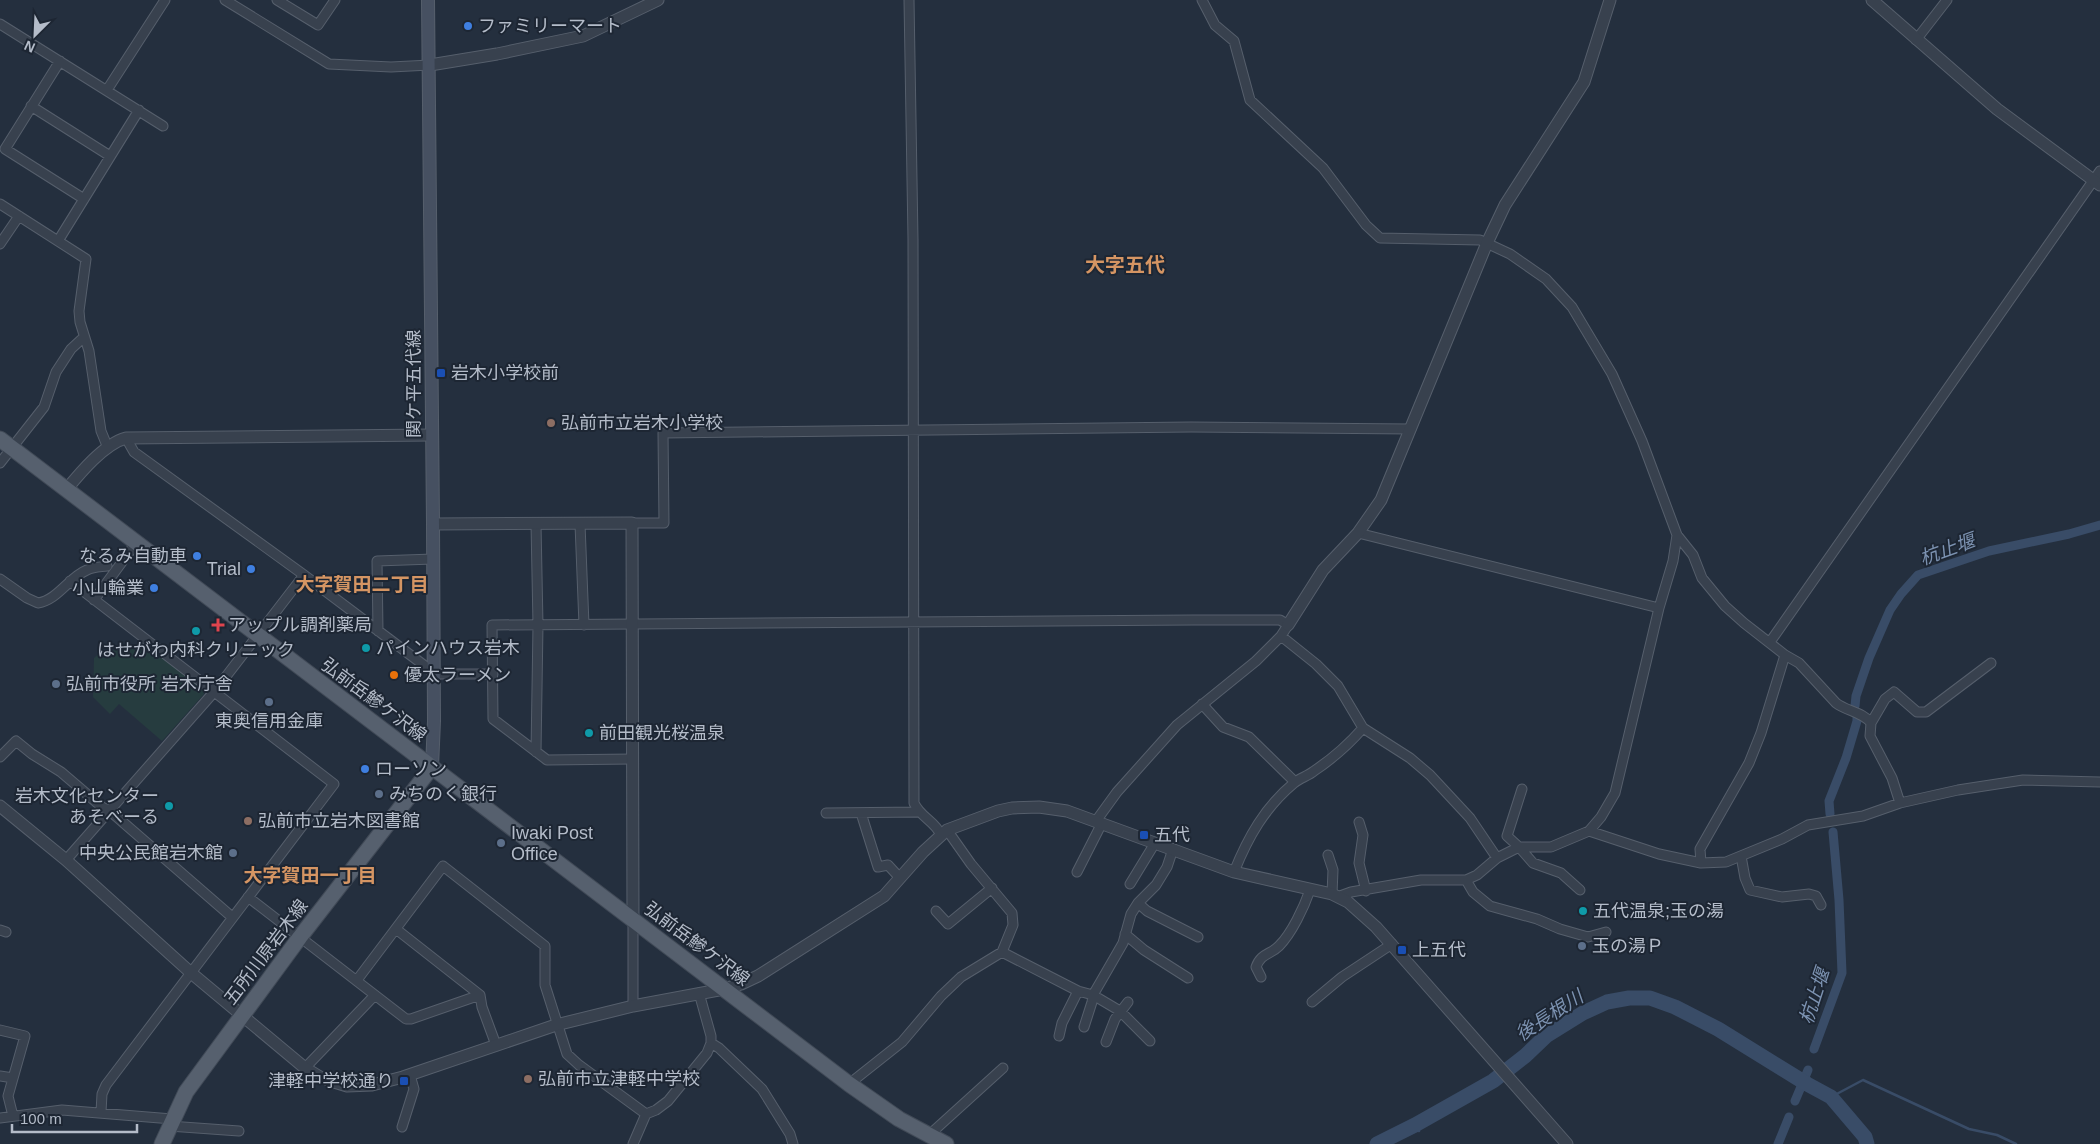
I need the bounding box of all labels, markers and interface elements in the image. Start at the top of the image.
north arrow [10,10,60,60]
place label: ファミリーマート [478,16,622,36]
marker: ファミリーマート [462,20,474,32]
text: N [22,38,38,56]
district label: 大字五代 [1085,254,1165,276]
street label: 関ケ平五代線 [404,330,424,438]
place label: 岩木小学校前 [451,363,559,383]
marker: 岩木小学校前 [435,367,447,379]
place label: 弘前市立岩木小学校 [561,413,723,433]
marker: 弘前市立岩木小学校 [545,417,557,429]
water label: 杭止堰 [1917,529,1980,569]
place label: なるみ自動車 [79,546,187,566]
marker: なるみ自動車 [191,550,203,562]
place label: Trial [207,559,241,579]
marker: Trial [245,563,257,575]
district label: 大字賀田二丁目 [295,574,429,595]
place label: 小山輪業 [72,578,144,598]
marker: 小山輪業 [148,582,160,594]
place label: アップル調剤薬局 [228,615,372,635]
marker: アップル調剤薬局 [212,619,224,631]
marker: はせがわ内科クリニック [190,625,202,637]
place label: パインハウス岩木 [376,638,520,658]
place label: はせがわ内科クリニック [97,640,295,660]
marker: パインハウス岩木 [360,642,372,654]
street label: 弘前岳鰺ケ沢線 [318,654,430,746]
place label: 優太ラーメン [404,665,511,685]
marker: 優太ラーメン [388,669,400,681]
place label: 弘前市役所 岩木庁舎 [66,674,233,694]
marker: 弘前市役所 岩木庁舎 [50,678,62,690]
marker: 東奥信用金庫 [263,696,275,708]
place label: 東奥信用金庫 [215,711,323,731]
place label: 前田観光桜温泉 [599,723,725,743]
marker: 前田観光桜温泉 [583,727,595,739]
place label: ローソン [375,759,447,779]
marker: ローソン [359,763,371,775]
place label: みちのく銀行 [389,784,497,804]
place label: 岩木文化センター あそべーる [15,786,159,827]
marker: みちのく銀行 [373,788,385,800]
marker: 岩木文化センター あそべーる [163,800,175,812]
place label: 弘前市立岩木図書館 [258,811,420,831]
marker: 弘前市立岩木図書館 [242,815,254,827]
place label: Iwaki Post Office [511,823,593,864]
place label: 五代 [1154,825,1190,845]
marker: 五代 [1138,829,1150,841]
marker: Iwaki Post Office [495,837,507,849]
place label: 中央公民館岩木館 [79,843,223,863]
marker: 中央公民館岩木館 [227,847,239,859]
district label: 大字賀田一丁目 [243,865,377,886]
street label: 五所川原岩木線 [220,896,312,1008]
street label: 弘前岳鰺ケ沢線 [641,898,753,990]
place label: 五代温泉;玉の湯 [1593,901,1724,921]
marker: 五代温泉;玉の湯 [1577,905,1589,917]
place label: 玉の湯Ｐ [1592,936,1664,956]
place label: 上五代 [1412,940,1466,960]
marker: 玉の湯Ｐ [1576,940,1588,952]
marker: 上五代 [1396,944,1408,956]
water label: 杭止堰 [1796,963,1834,1027]
water label: 後長根川 [1512,985,1589,1045]
place label: 弘前市立津軽中学校 [538,1069,700,1089]
place label: 津軽中学校通り [268,1071,394,1091]
marker: 弘前市立津軽中学校 [522,1073,534,1085]
marker: 津軽中学校通り [398,1075,410,1087]
scale bar [12,1102,138,1134]
text: 100 m [20,1110,62,1127]

